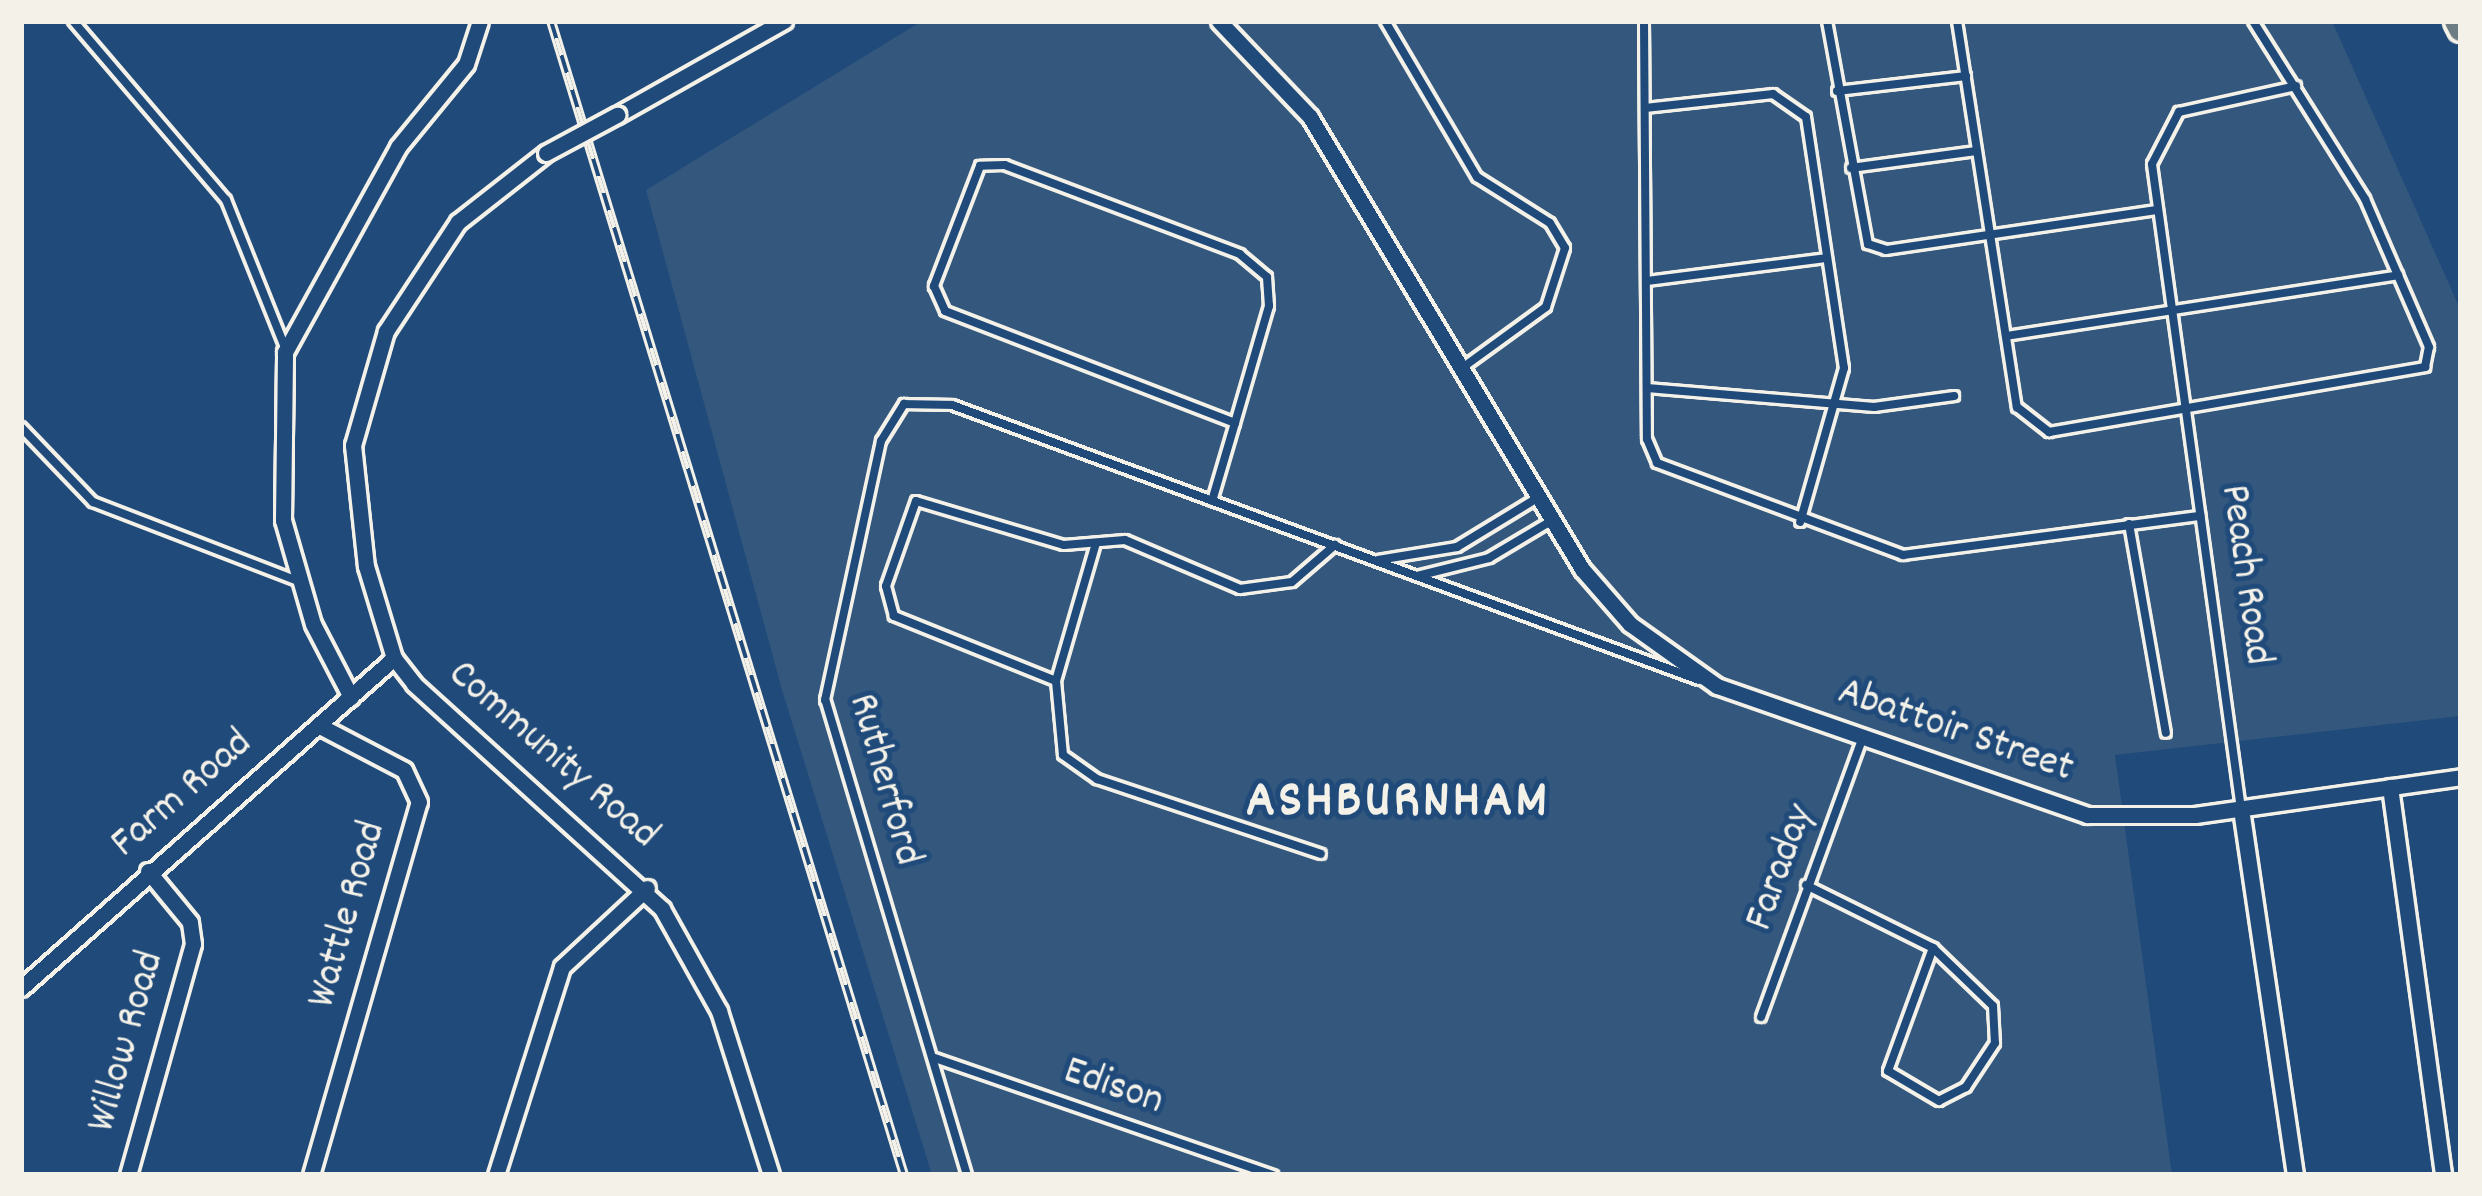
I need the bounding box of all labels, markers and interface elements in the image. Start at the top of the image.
street label: Peach Road [2206,482,2282,668]
street label: Community Road [436,651,668,861]
street label: Abattoir Street [1831,668,2079,796]
street label: Rutherford [835,688,931,872]
street label: Farm Road [102,720,264,870]
district label: ASHBURNHAM [1246,772,1550,836]
street label: Faraday [1736,798,1828,938]
street label: Wattle Road [298,816,400,1014]
street label: Willow Road [78,946,178,1138]
street label: Edison [1056,1048,1170,1128]

